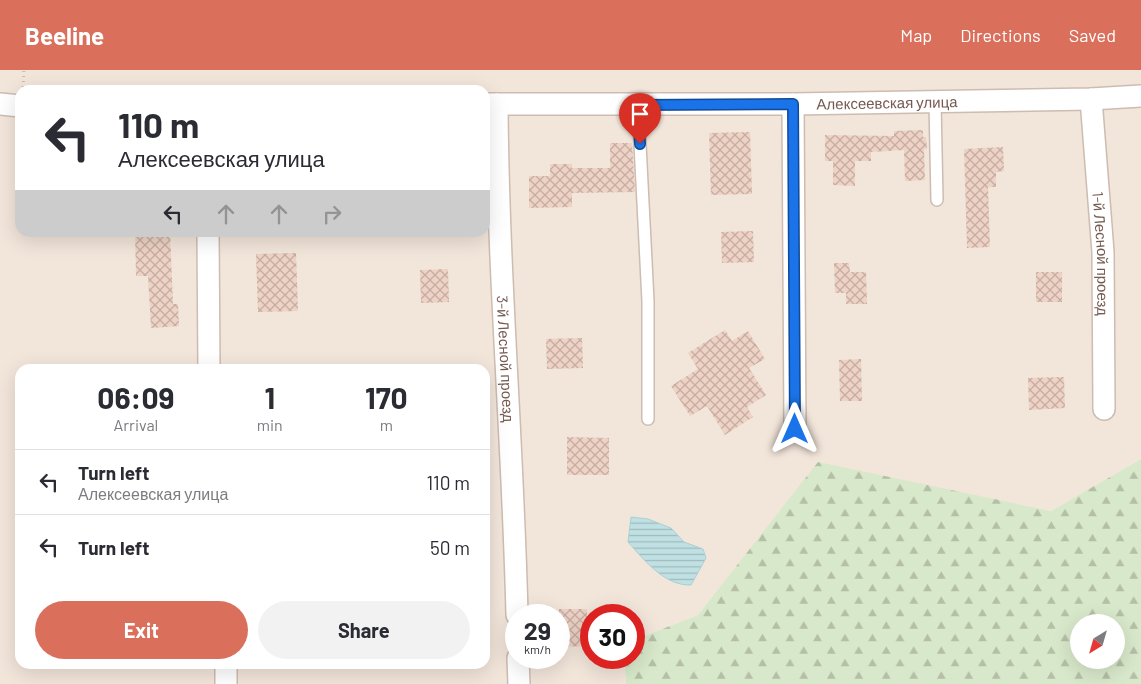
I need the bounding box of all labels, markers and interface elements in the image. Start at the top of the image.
text: Beeline [25,21,104,50]
text: Map [900,24,932,46]
text: Directions [960,24,1041,46]
text: Saved [1069,24,1116,46]
street label: Алексеевская улица [816,92,958,113]
pin [619,93,661,144]
icon: arrive [626,100,654,128]
text: 110 m [118,103,199,145]
icon: left [35,105,100,170]
text: Алексеевская улица [118,145,325,171]
street label: 1-й Лесной проезд [1089,191,1112,316]
icon: left [159,200,187,228]
icon: ahead [212,200,240,228]
icon: ahead [265,200,293,228]
icon: right [318,200,346,228]
street label: 3-й Лесной проезд [494,295,518,423]
text: 06:09 [97,379,174,415]
text: 1 [264,379,275,415]
text: 170 [365,379,408,415]
position arrow [768,402,820,454]
text: Arrival [114,415,158,434]
text: min [257,415,283,434]
text: m [380,415,393,434]
text: Turn left [78,461,149,484]
icon: left [35,468,63,496]
text: 110 m [426,471,470,494]
text: Алексеевская улица [78,484,228,503]
icon: left [35,533,63,561]
text: Turn left [78,536,149,559]
text: 50 m [430,536,470,559]
button: Exit [35,601,248,659]
button: Share [258,601,470,659]
speed limit sign: 30 [580,604,645,669]
north arrow [1070,614,1125,669]
map controls [1070,614,1125,669]
text: 29 [524,615,551,645]
text: km/h [524,642,551,656]

